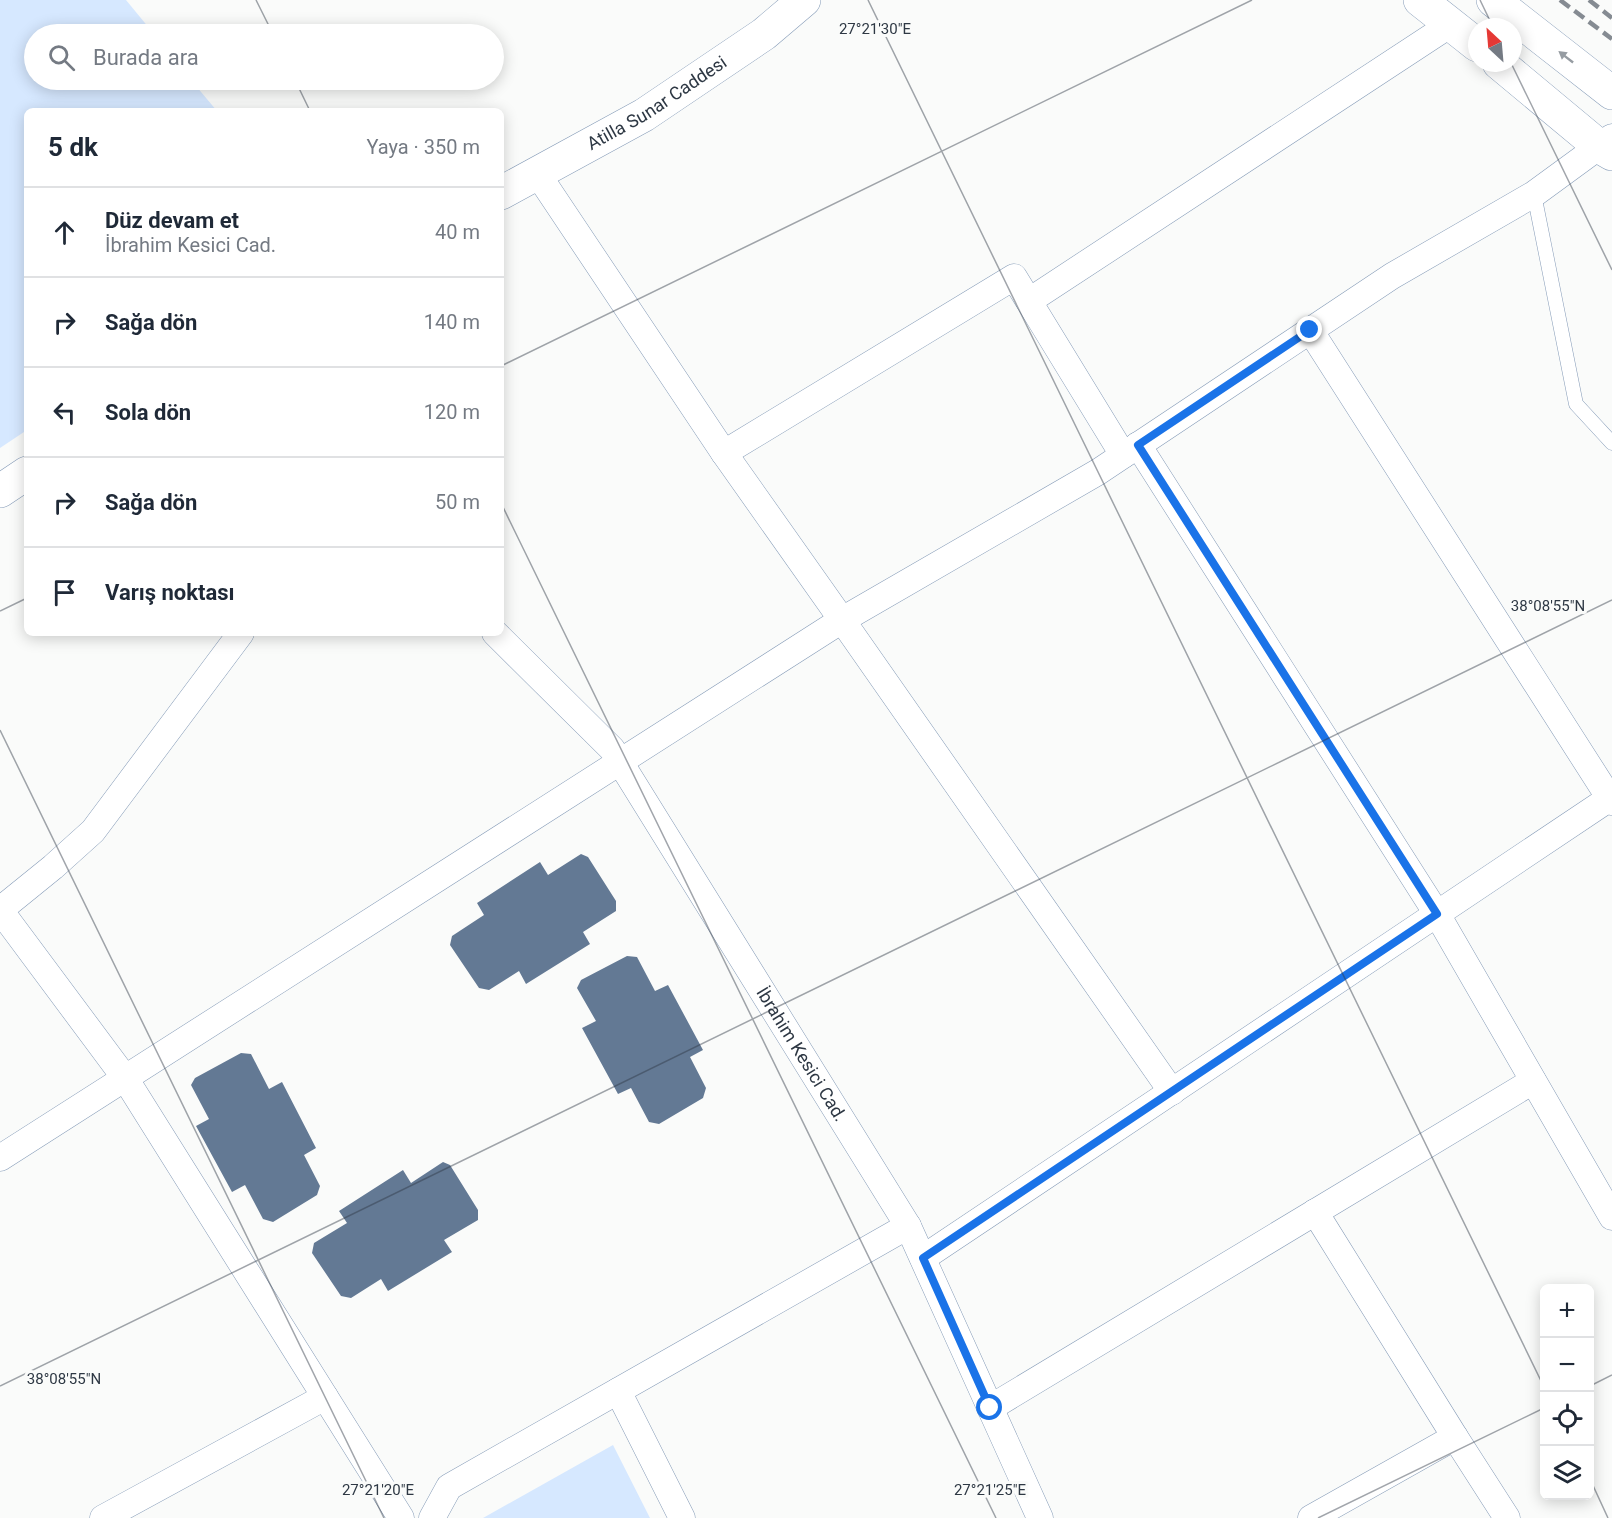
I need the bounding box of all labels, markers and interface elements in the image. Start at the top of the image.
north arrow [1468,18,1522,72]
text: 27°21'30"E [839,20,912,38]
search box [24,24,504,90]
icon: search [45,41,78,74]
text: Burada ara [93,45,199,70]
one-way arrow [1558,50,1574,63]
street label: Atilla Sunar Caddesi [583,51,730,154]
text: 5 dk [48,132,98,162]
text: Yaya · 350 m [366,135,480,159]
text: Düz devam et [105,208,239,233]
icon: ahead [48,216,81,249]
text: 40 m [435,220,480,244]
text: İbrahim Kesici Cad. [105,233,276,257]
icon: right [48,306,81,339]
text: Sağa dön [105,310,197,335]
text: 140 m [424,310,480,334]
route end [1296,316,1322,342]
icon: left [48,396,81,429]
text: Sola dön [105,400,191,425]
text: 120 m [424,400,480,424]
icon: right [48,486,81,519]
text: Sağa dön [105,490,197,515]
text: 50 m [435,490,480,514]
icon: arrive [48,576,81,609]
text: Varış noktası [105,580,235,605]
text: 38°08'55"N [1511,597,1585,615]
street label: İbrahim Kesici Cad. [752,983,851,1125]
map controls [1540,1284,1594,1500]
button: + [1540,1284,1594,1338]
button: − [1540,1338,1594,1392]
text: 38°08'55"N [27,1370,101,1388]
button: locate [1540,1392,1594,1446]
route start [976,1394,1002,1420]
button: layers [1540,1446,1594,1500]
text: 27°21'20"E [342,1481,415,1499]
text: 27°21'25"E [954,1481,1027,1499]

